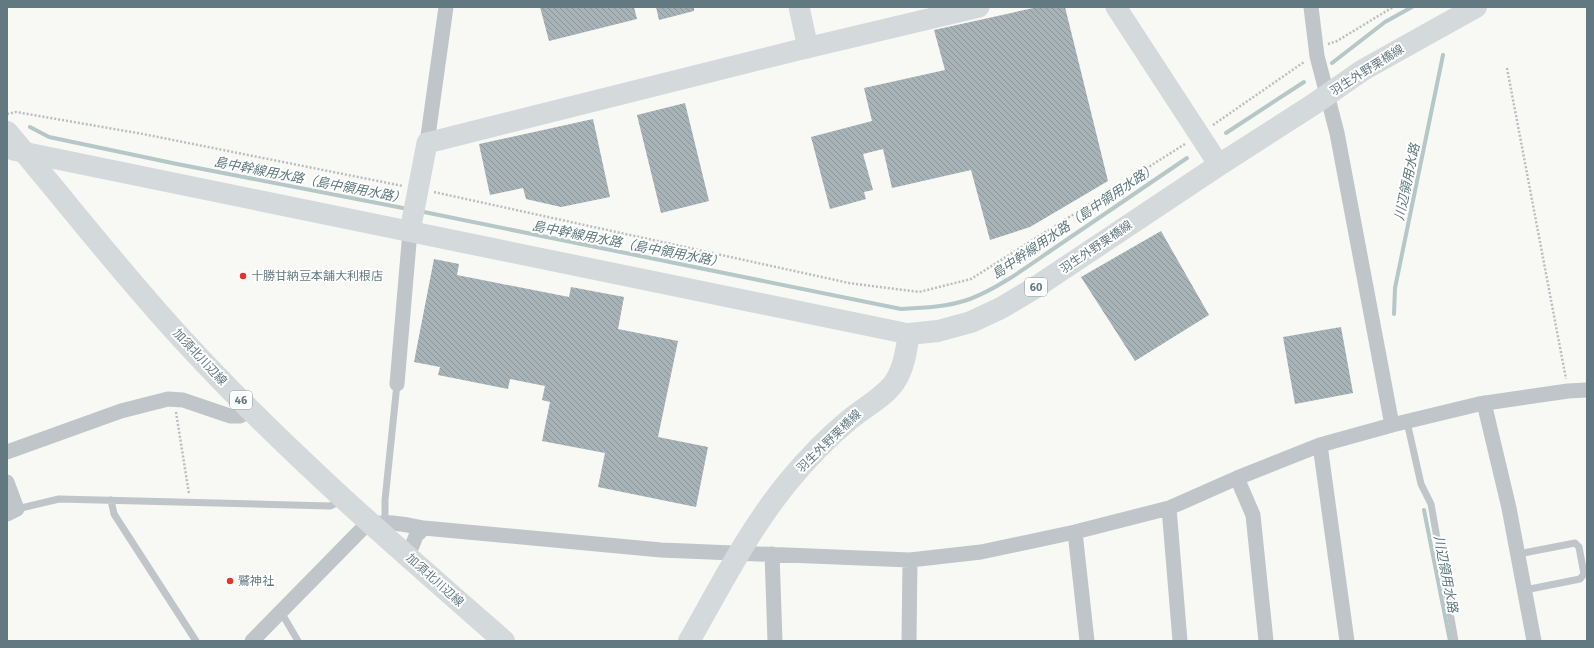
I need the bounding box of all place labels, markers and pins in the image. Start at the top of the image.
place label: 十勝甘納豆本舗大利根店 [251,269,383,283]
marker: 十勝甘納豆本舗大利根店 [238,271,248,281]
place label: 鷲神社 [238,574,274,588]
marker: 鷲神社 [225,576,235,586]

